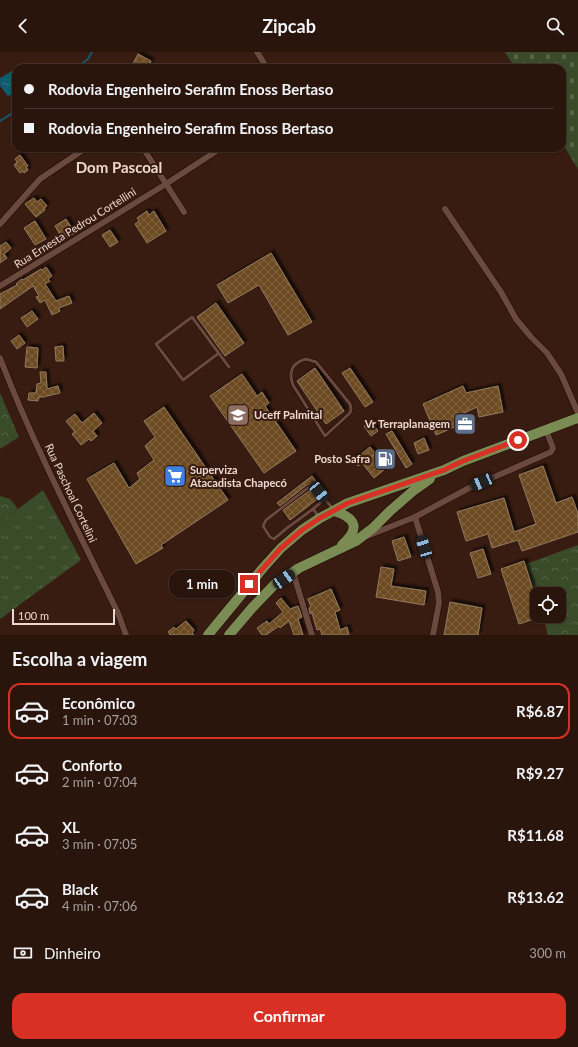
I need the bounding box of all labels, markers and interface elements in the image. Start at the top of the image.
icon: back [12,15,34,37]
text: Zipcab [262,15,316,37]
icon: search [544,15,566,37]
text: Rodovia Engenheiro Serafim Enoss Bertaso [48,80,333,98]
text: Rodovia Engenheiro Serafim Enoss Bertaso [48,119,333,137]
district label: Dom Pascoal [76,158,162,176]
street label: Rua Ernesta Pedrou Cortellini [11,184,138,271]
school or university icon: Uceff Palmital [225,402,251,428]
place label: Uceff Palmital [254,408,323,421]
office icon: Vr Terraplanagem [452,411,478,437]
place label: Vr Terraplanagem [364,417,450,430]
route start [509,431,527,449]
street label: Rua Paschoal Cortelini [43,441,100,545]
fuel station icon: Posto Safra [372,446,398,472]
place label: Posto Safra [314,452,370,465]
supermarket icon: Superviza Atacadista Chapecó [162,463,188,489]
place label: Superviza Atacadista Chapecó [189,463,287,489]
car [469,472,495,492]
car [307,479,331,505]
car [415,534,433,560]
car [271,567,297,591]
callout: 1 min [169,570,235,598]
route end [240,575,258,593]
text: 1 min [186,576,218,592]
map controls [530,587,566,623]
button: locate [530,587,566,623]
scale bar [12,607,115,626]
text: 100 m [18,609,49,622]
text: Escolha a viagem [12,648,147,670]
icon: car [14,693,50,729]
text: Econômico [62,694,135,712]
text: R$6.87 [516,702,564,720]
text: 1 min · 07:03 [62,712,137,728]
icon: car [14,755,50,791]
text: Conforto [62,756,122,774]
text: R$9.27 [516,764,564,782]
text: 2 min · 07:04 [62,774,137,790]
icon: car [14,817,50,853]
text: XL [62,818,80,836]
text: R$11.68 [507,826,564,844]
text: 3 min · 07:05 [62,836,137,852]
icon: car [14,879,50,915]
text: Black [62,880,98,898]
text: R$13.62 [507,888,564,906]
text: 4 min · 07:06 [62,898,137,914]
icon: cash [12,942,34,964]
text: Dinheiro [44,944,101,962]
text: 300 m [529,945,566,961]
button: Confirmar [12,993,566,1039]

